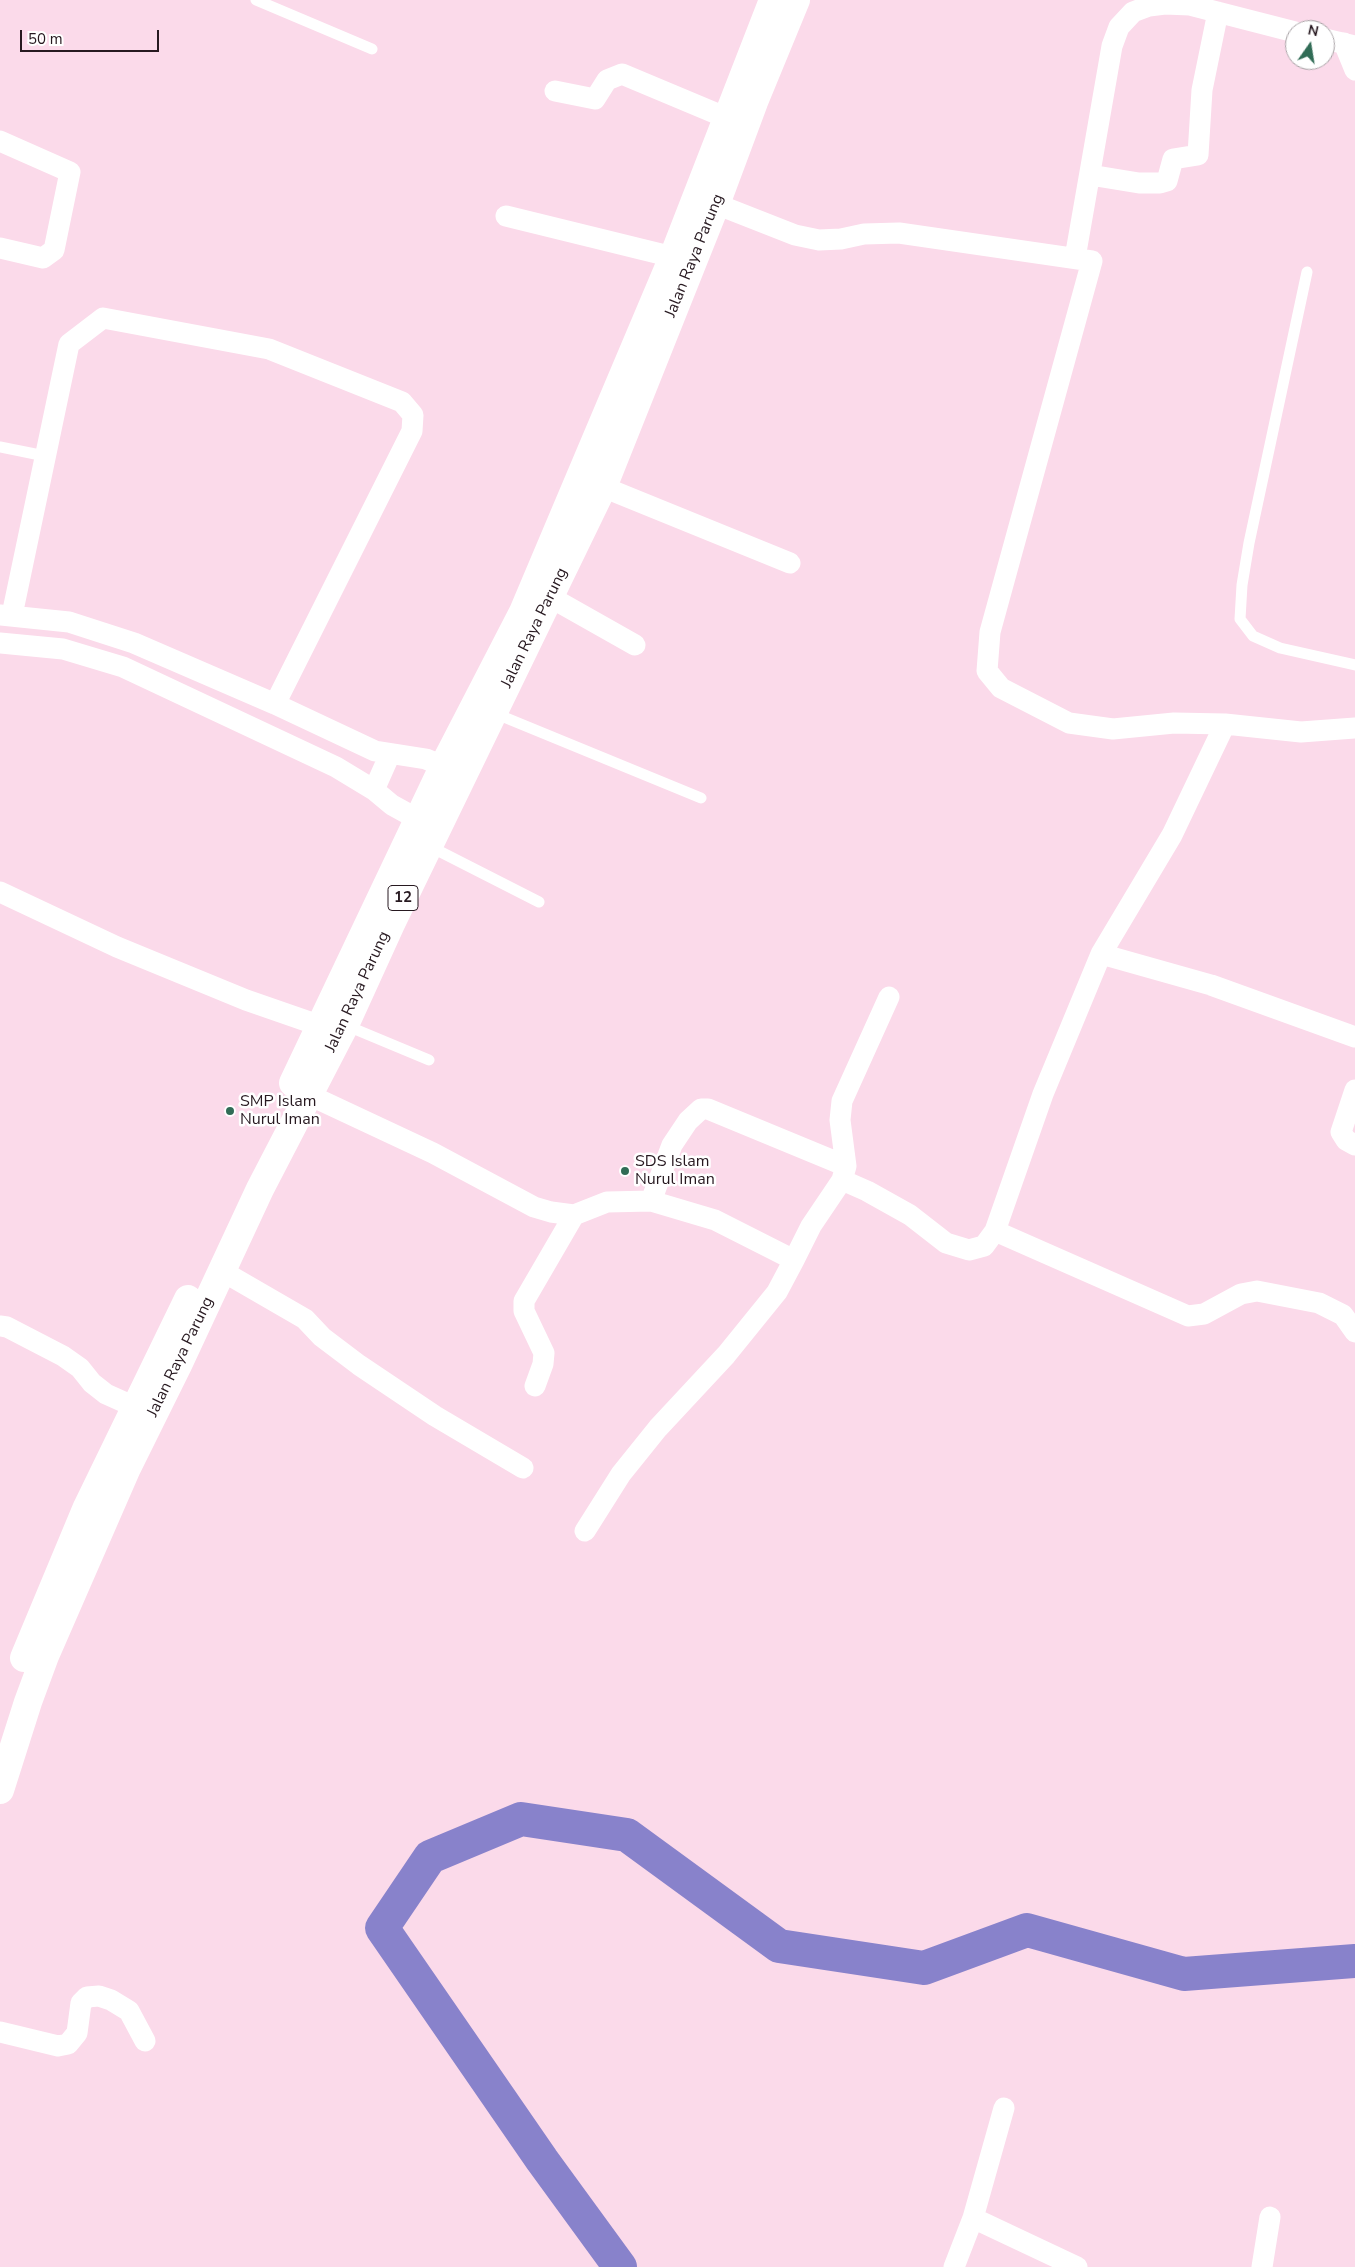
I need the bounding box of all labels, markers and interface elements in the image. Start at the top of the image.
scale bar [22,20,161,52]
north arrow [1285,20,1335,70]
text: N [1306,20,1320,41]
text: 50 m [28,29,63,49]
street label: Jalan Raya Parung [662,192,728,320]
street label: Jalan Raya Parung [498,565,572,691]
road number: 12 [388,886,418,910]
street label: Jalan Raya Parung [322,928,394,1056]
place label: SMP Islam Nurul Iman [240,1092,320,1130]
marker: SMP Islam Nurul Iman [224,1105,236,1117]
place label: SDS Islam Nurul Iman [635,1152,715,1190]
marker: SDS Islam Nurul Iman [619,1165,631,1177]
street label: Jalan Raya Parung [144,1294,218,1420]

